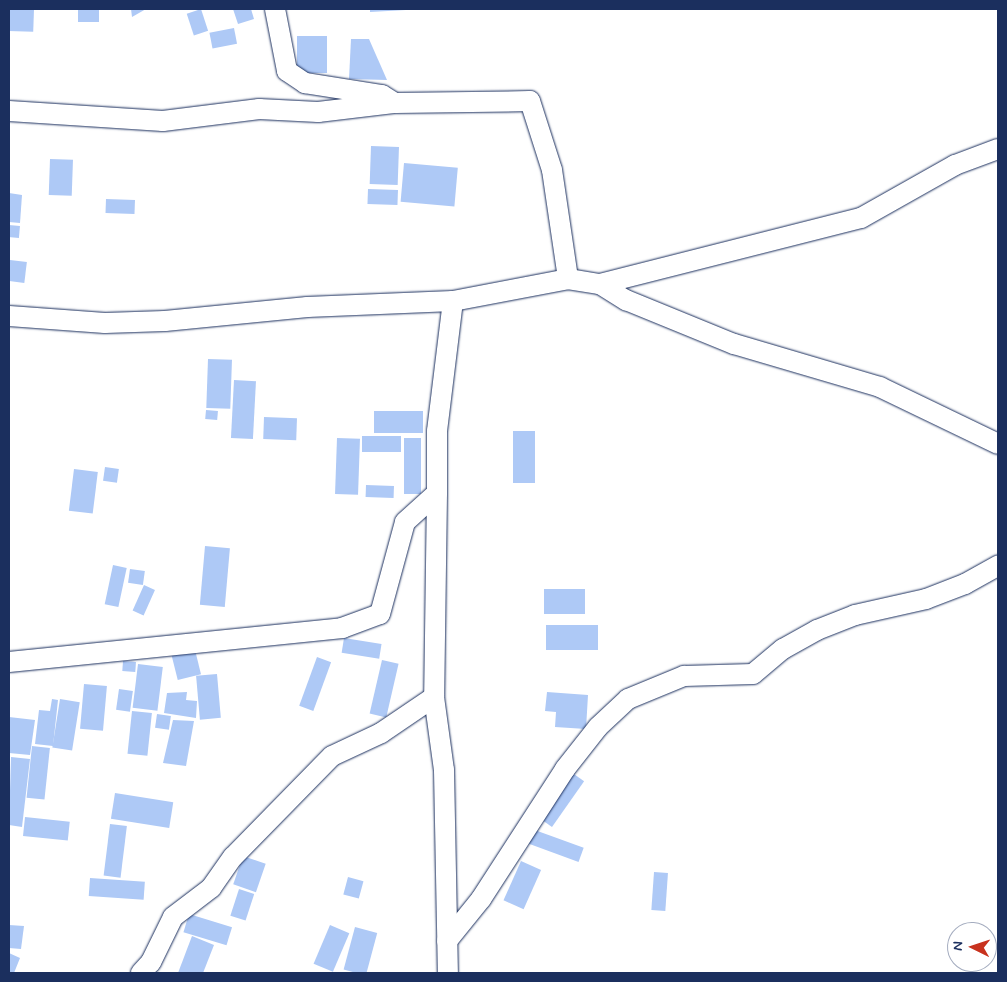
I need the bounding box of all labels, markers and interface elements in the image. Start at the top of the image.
north arrow [947,922,997,972]
text: N [949,941,967,951]

